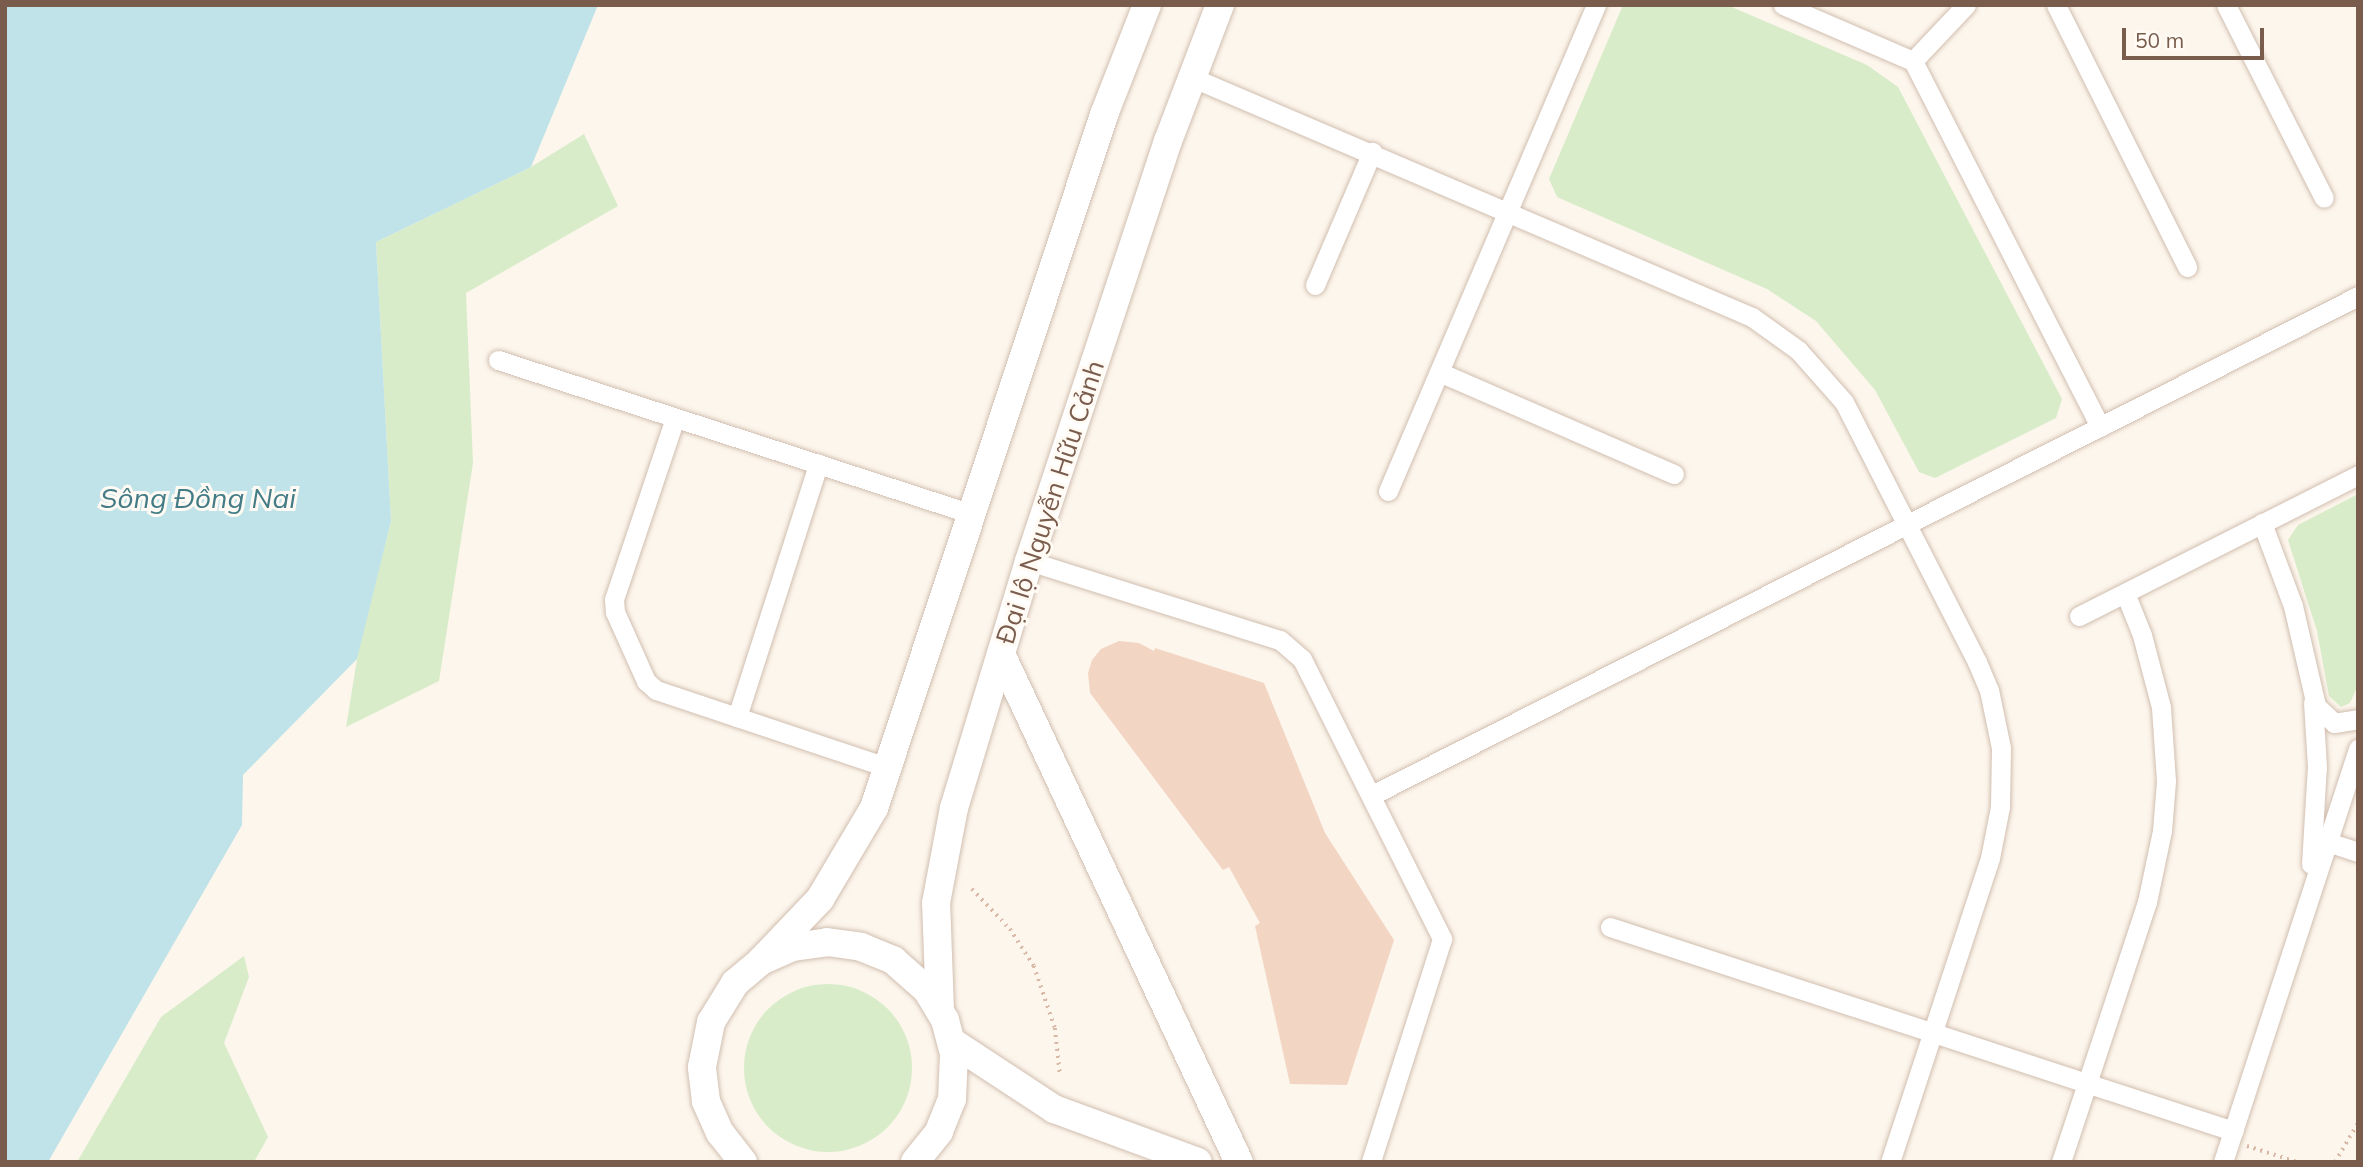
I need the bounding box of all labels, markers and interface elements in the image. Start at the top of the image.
scale bar [2125,14,2267,58]
text: 50 m [2135,27,2184,53]
street label: Đại lộ Nguyễn Hữu Cảnh [989,356,1111,648]
water label: Sông Đồng Nai [100,481,296,515]

